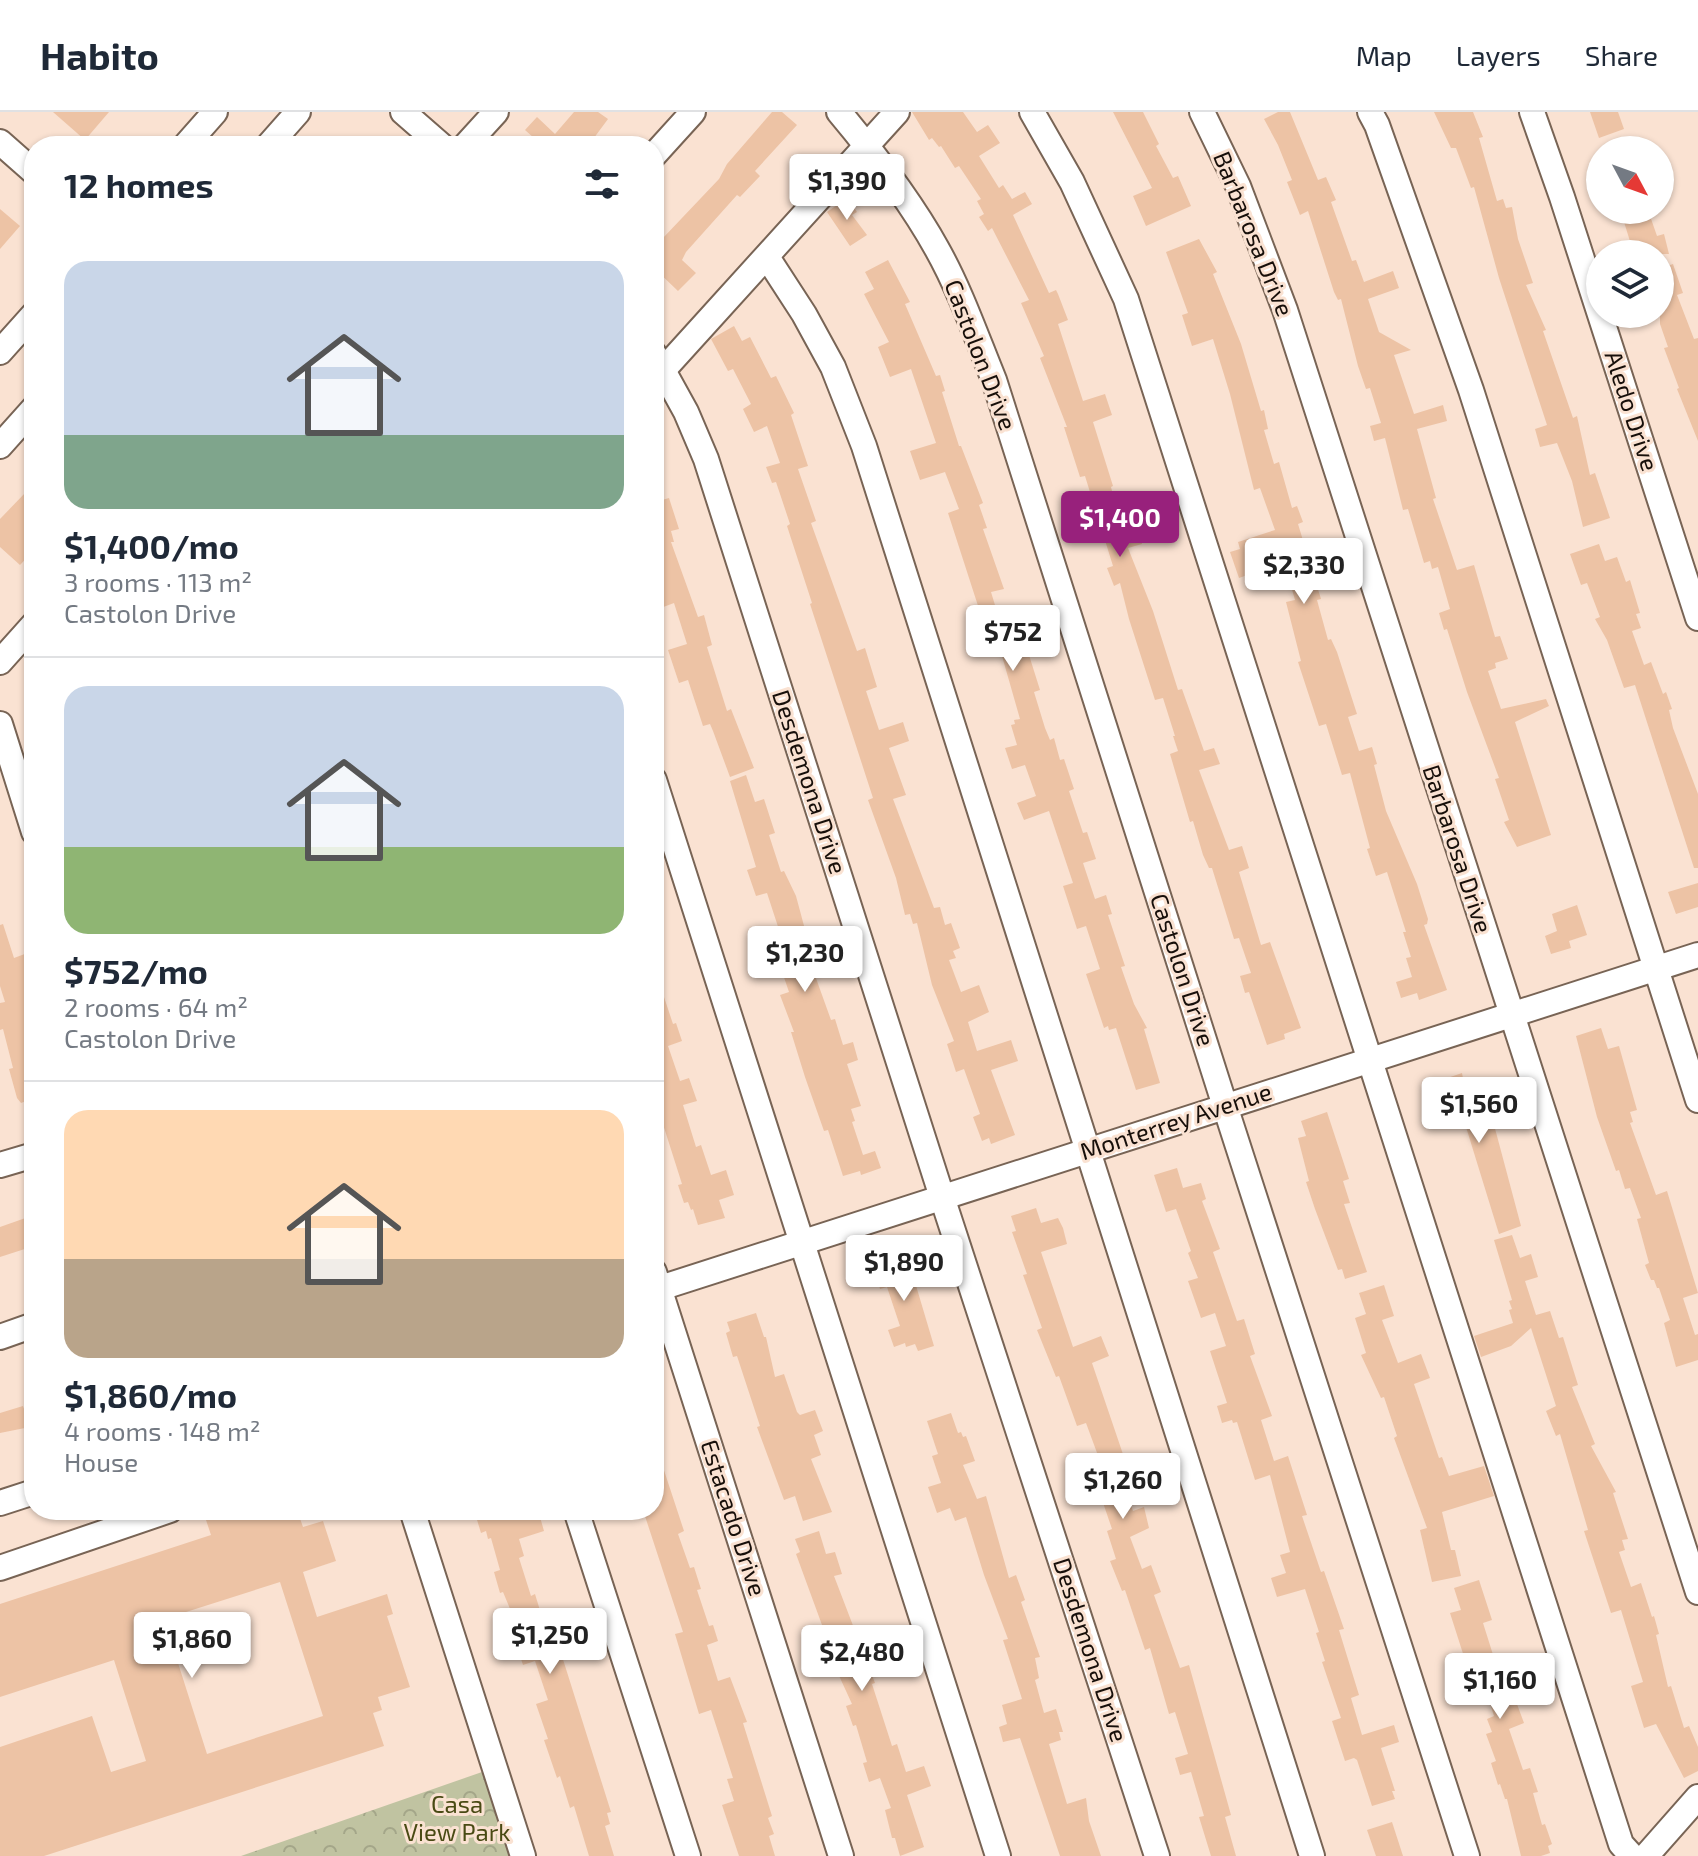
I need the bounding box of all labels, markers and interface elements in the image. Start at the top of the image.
text: Habito [40,32,159,78]
text: Map [1356,38,1412,72]
text: Layers [1456,38,1541,72]
text: Share [1585,38,1658,72]
north arrow [1586,136,1674,224]
map controls [1586,136,1674,328]
street label: Barbarosa Drive [1208,147,1301,320]
pin: $1,390 [782,154,912,222]
icon: filters [580,162,624,206]
text: 12 homes [64,164,213,205]
text: $1,390 [807,164,887,195]
button: layers [1586,240,1674,328]
street label: Castolon Drive [939,275,1023,434]
icon: home [272,313,416,457]
street label: Aledo Drive [1599,347,1665,474]
pin: $1,400 [1055,491,1185,559]
text: $1,400 [1079,501,1161,532]
text: $1,400/mo [64,525,239,566]
pin: $2,330 [1239,538,1369,606]
text: $2,330 [1263,548,1345,579]
text: 3 rooms · 113 m² [64,566,252,597]
text: Castolon Drive [64,597,236,628]
pin: $752 [966,605,1060,673]
text: $752 [984,615,1042,646]
street label: Desdemona Drive [767,686,854,877]
icon: home [272,738,416,882]
street label: Barbarosa Drive [1418,761,1499,936]
street label: Castolon Drive [1145,890,1222,1050]
pin: $1,230 [740,926,870,994]
text: $1,230 [766,936,844,967]
text: $752/mo [64,950,208,991]
text: 2 rooms · 64 m² [64,991,248,1022]
text: Castolon Drive [64,1022,236,1053]
street label: Monterrey Avenue [1076,1076,1275,1165]
pin: $1,560 [1414,1077,1544,1145]
text: $1,560 [1440,1087,1518,1118]
icon: home [272,1162,416,1306]
pin: $1,890 [839,1235,969,1303]
text: $1,890 [864,1245,944,1276]
text: $1,860/mo [64,1374,237,1415]
text: 4 rooms · 148 m² [64,1415,261,1446]
street label: Estacado Drive [696,1436,773,1599]
text: House [64,1446,138,1477]
pin: $1,260 [1058,1453,1188,1521]
text: $1,260 [1083,1463,1163,1494]
street label: Desdemona Drive [1048,1554,1135,1745]
pin: $1,250 [485,1608,615,1676]
pin: $1,860 [127,1612,257,1680]
text: $1,250 [511,1618,589,1649]
text: $1,860 [152,1622,232,1653]
pin: $2,480 [797,1625,927,1693]
text: $2,480 [819,1635,905,1666]
pin: $1,160 [1435,1653,1565,1721]
text: $1,160 [1463,1663,1537,1694]
park label: Casa View Park [403,1789,511,1846]

